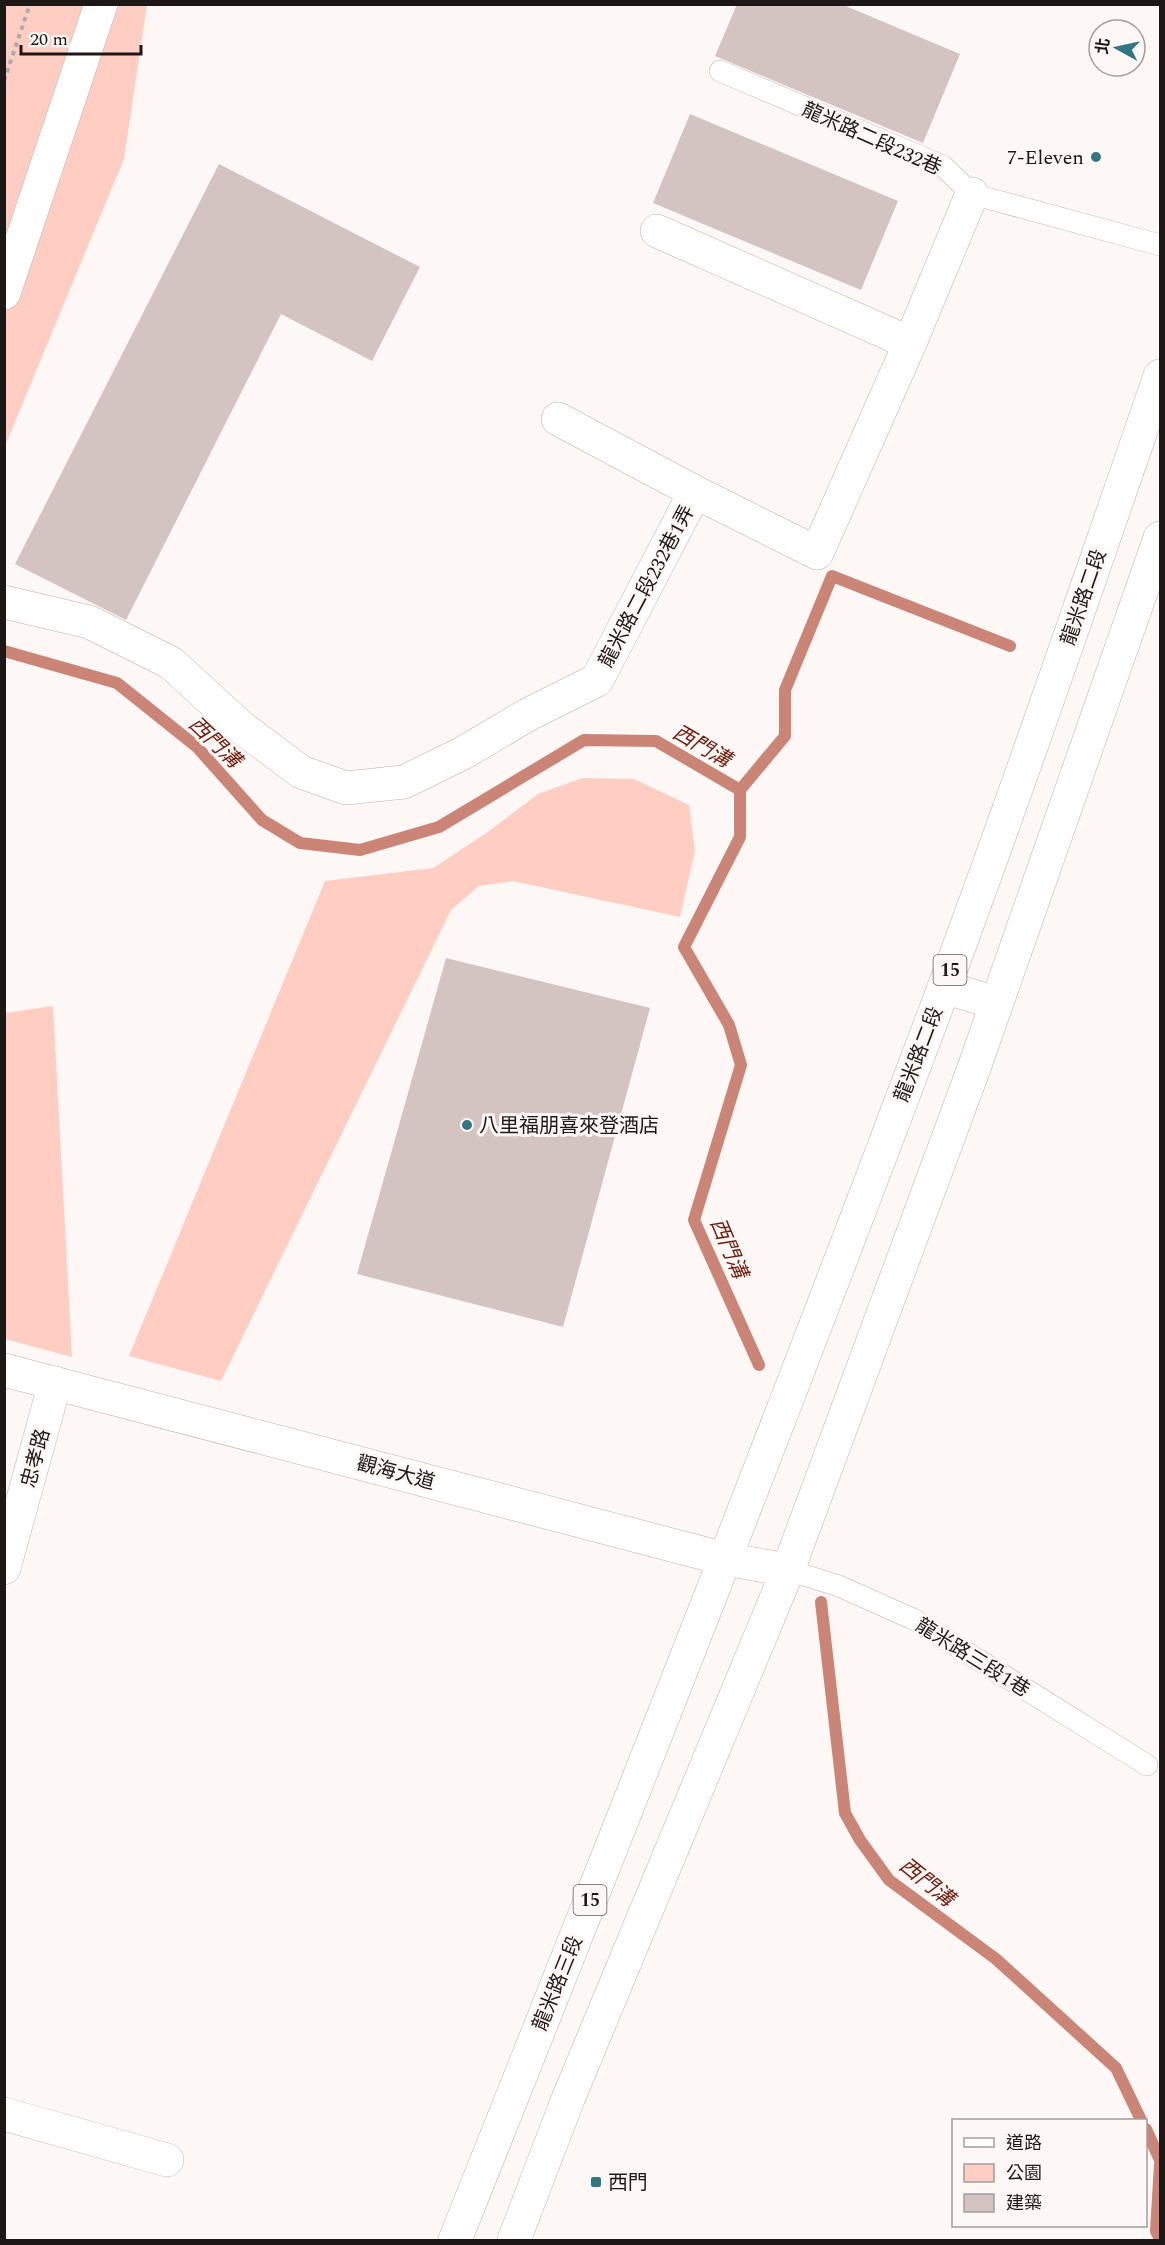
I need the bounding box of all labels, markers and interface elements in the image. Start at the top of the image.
scale bar [21,18,141,56]
north arrow [1087,18,1147,78]
text: 20 m [30,26,68,53]
text: 北 [1090,36,1116,56]
street label: 龍米路二段232巷 [797,95,946,183]
place label: 7-Eleven [1007,143,1084,173]
marker: 7-Eleven [1089,150,1103,164]
street label: 龍米路二段232巷1弄 [591,500,702,673]
street label: 龍米路二段 [1053,545,1114,649]
water label: 西門溝 [181,709,250,778]
water label: 西門溝 [666,717,739,778]
road number: 15 [934,955,966,985]
street label: 龍米路二段 [887,1002,951,1106]
place label: 八里福朋喜來登酒店 [479,1111,659,1141]
marker: 八里福朋喜來登酒店 [460,1118,474,1132]
water label: 西門溝 [701,1213,756,1286]
street label: 忠孝路 [14,1425,58,1491]
street label: 觀海大道 [353,1448,438,1498]
street label: 龍米路三段1巷 [909,1611,1036,1705]
water label: 西門溝 [892,1851,963,1917]
road number: 15 [574,1885,606,1915]
street label: 龍米路三段 [525,1931,591,2035]
legend [952,2119,1147,2227]
text: 道路 [1006,2130,1042,2157]
text: 公園 [1006,2160,1042,2187]
place label: 西門 [608,2168,648,2198]
marker: 西門 [589,2175,603,2189]
text: 建築 [1006,2190,1042,2217]

